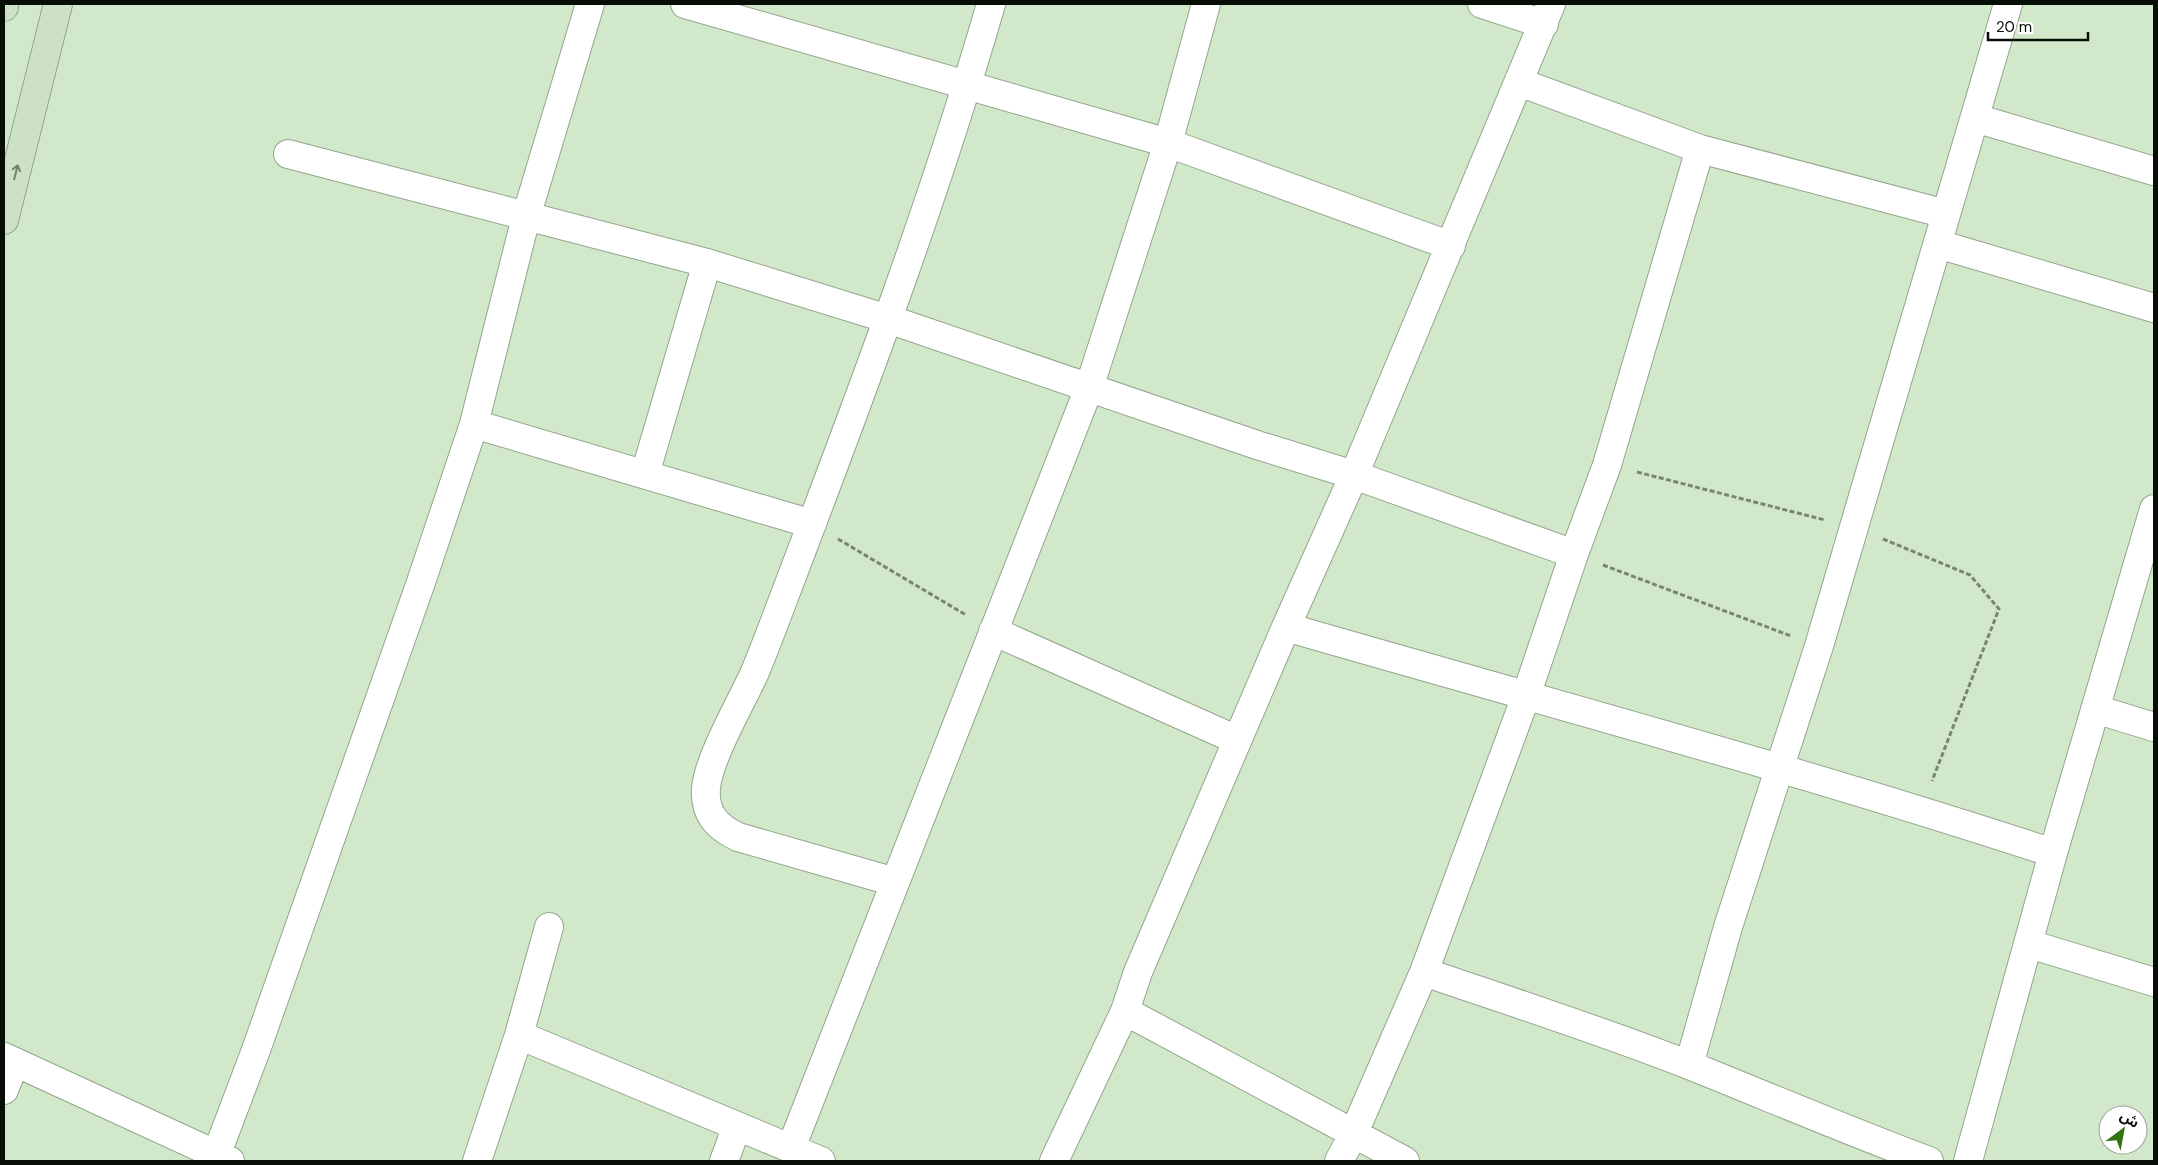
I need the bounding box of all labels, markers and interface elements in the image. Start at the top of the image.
scale bar [1988,10,2088,42]
text: 20 m [1996,17,2032,37]
one-way arrow [12,165,21,181]
north arrow [2098,1105,2148,1155]
text: ش [2117,1106,2143,1132]

